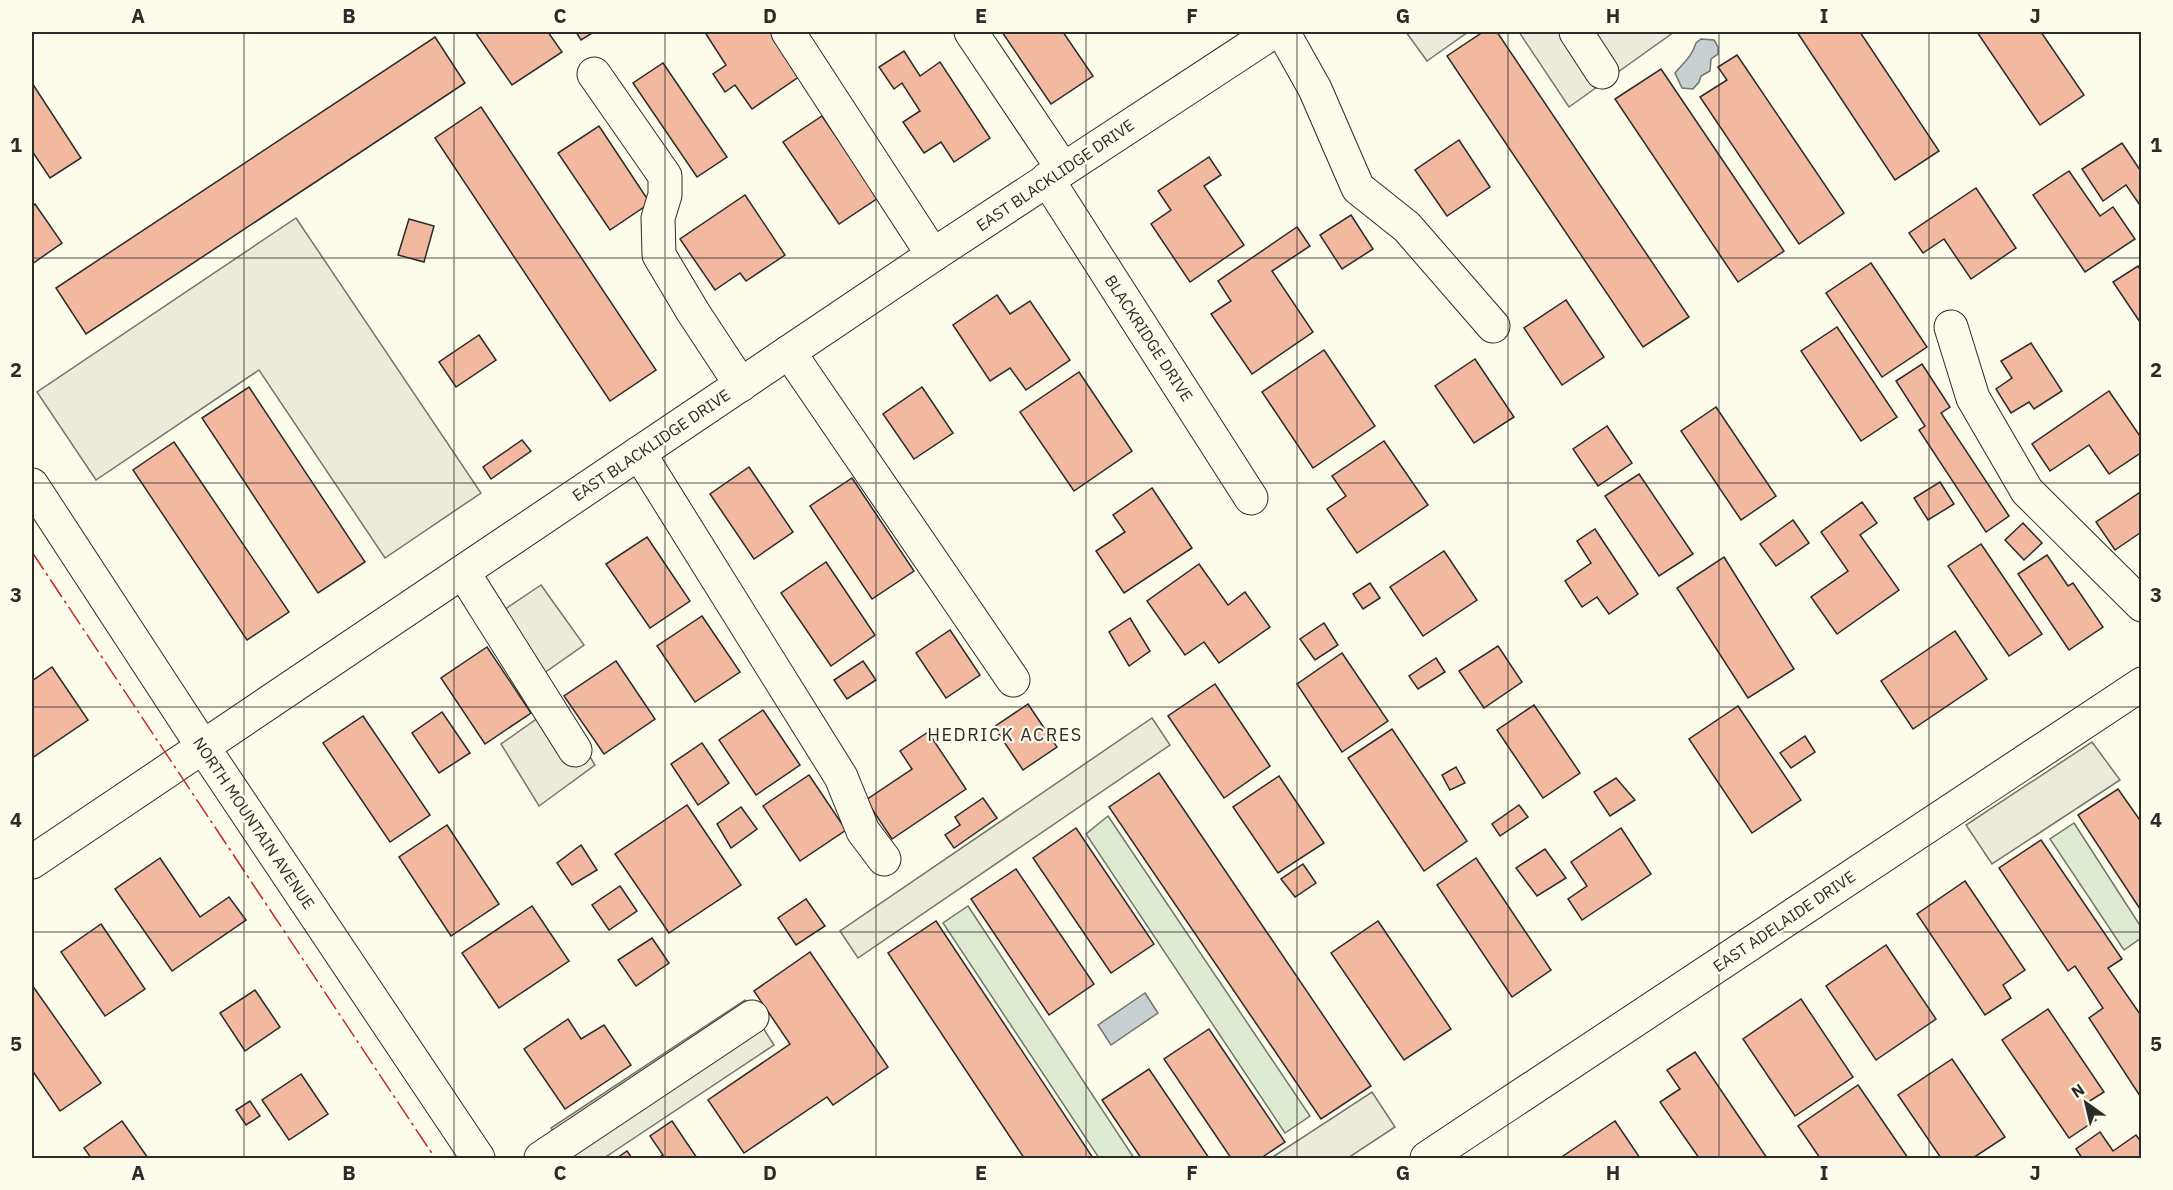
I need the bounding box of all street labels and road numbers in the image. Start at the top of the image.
street label: EAST BLACKLIDGE DRIVE [972,115,1138,235]
street label: BLACKRIDGE DRIVE [1101,271,1197,405]
street label: EAST BLACKLIDGE DRIVE [568,385,734,505]
street label: NORTH MOUNTAIN AVENUE [189,733,319,913]
street label: EAST ADELAIDE DRIVE [1709,866,1859,976]

